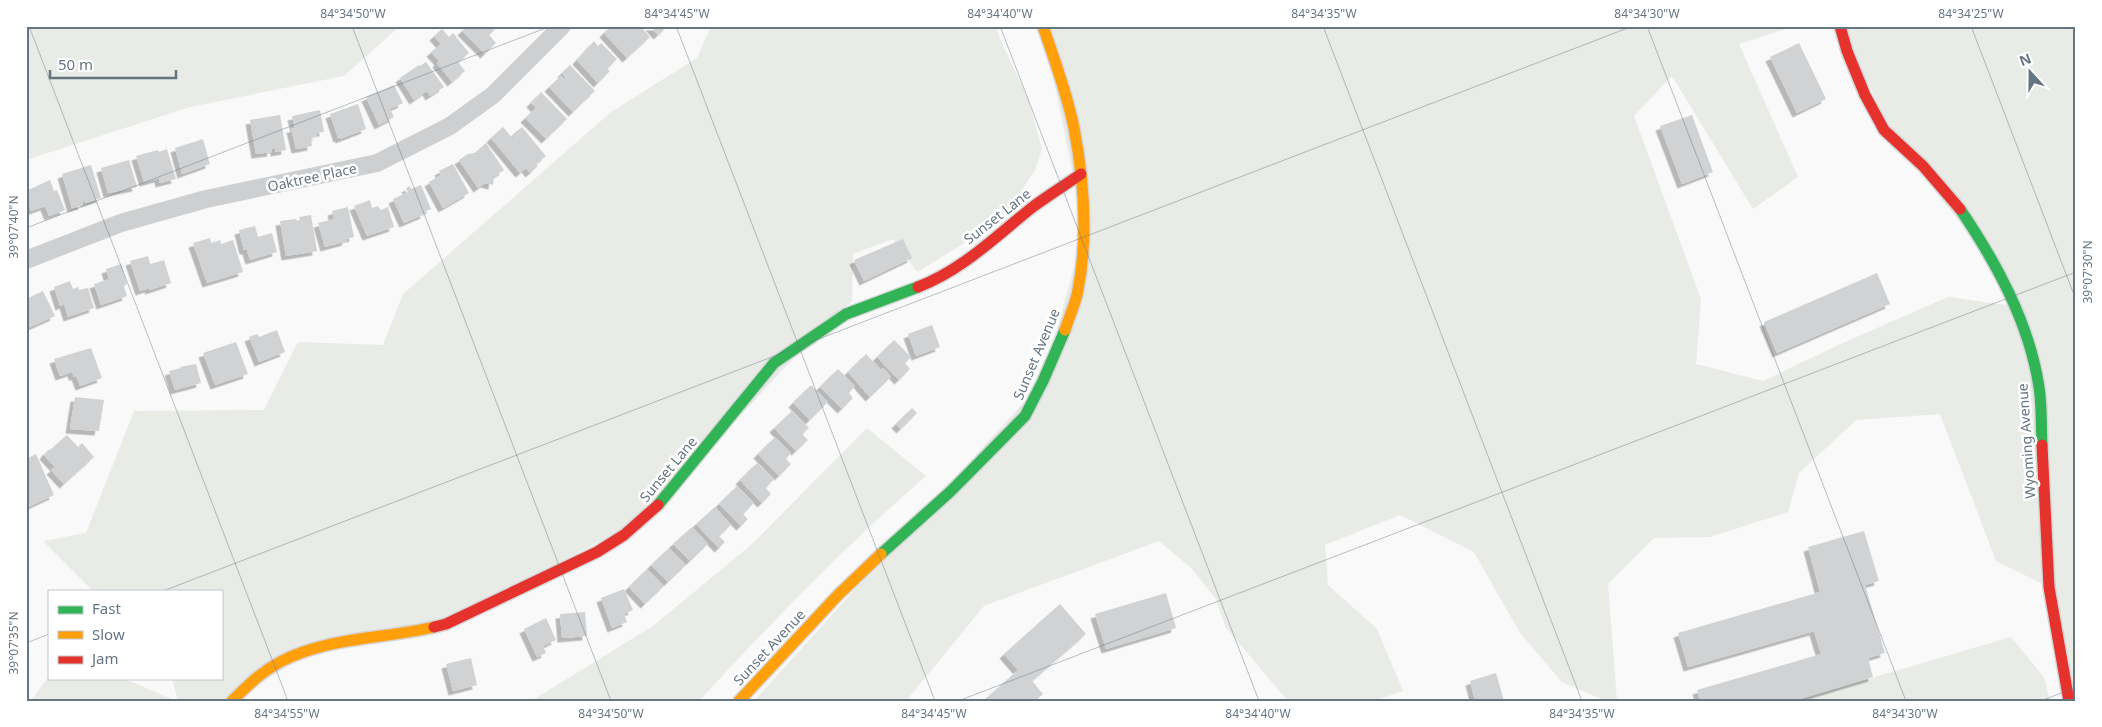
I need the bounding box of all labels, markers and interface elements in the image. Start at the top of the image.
text: 84°34'50"W [320,5,386,22]
text: 84°34'45"W [644,5,710,22]
text: 84°34'40"W [967,5,1033,22]
text: 84°34'35"W [1291,5,1357,22]
text: 84°34'30"W [1614,5,1680,22]
text: 84°34'25"W [1938,5,2004,22]
scale bar [50,48,176,80]
north arrow [2004,48,2054,98]
text: N [2016,48,2034,70]
text: 50 m [58,54,93,74]
street label: Oaktree Place [266,158,358,196]
street label: Sunset Lane [960,184,1034,248]
text: 39°07'40"N [5,195,22,259]
text: 39°07'30"N [2079,240,2096,304]
street label: Sunset Avenue [1008,305,1064,403]
street label: Wyoming Avenue [2012,383,2040,499]
street label: Sunset Lane [635,432,701,506]
legend [48,590,222,680]
text: Fast [92,598,121,618]
street label: Sunset Avenue [729,605,809,689]
text: 39°07'35"N [5,611,22,675]
text: Slow [92,624,125,644]
text: Jam [90,648,119,668]
text: 84°34'55"W [254,705,320,722]
text: 84°34'50"W [578,705,644,722]
text: 84°34'45"W [901,705,967,722]
text: 84°34'40"W [1225,705,1291,722]
text: 84°34'35"W [1549,705,1615,722]
text: 84°34'30"W [1872,705,1938,722]

